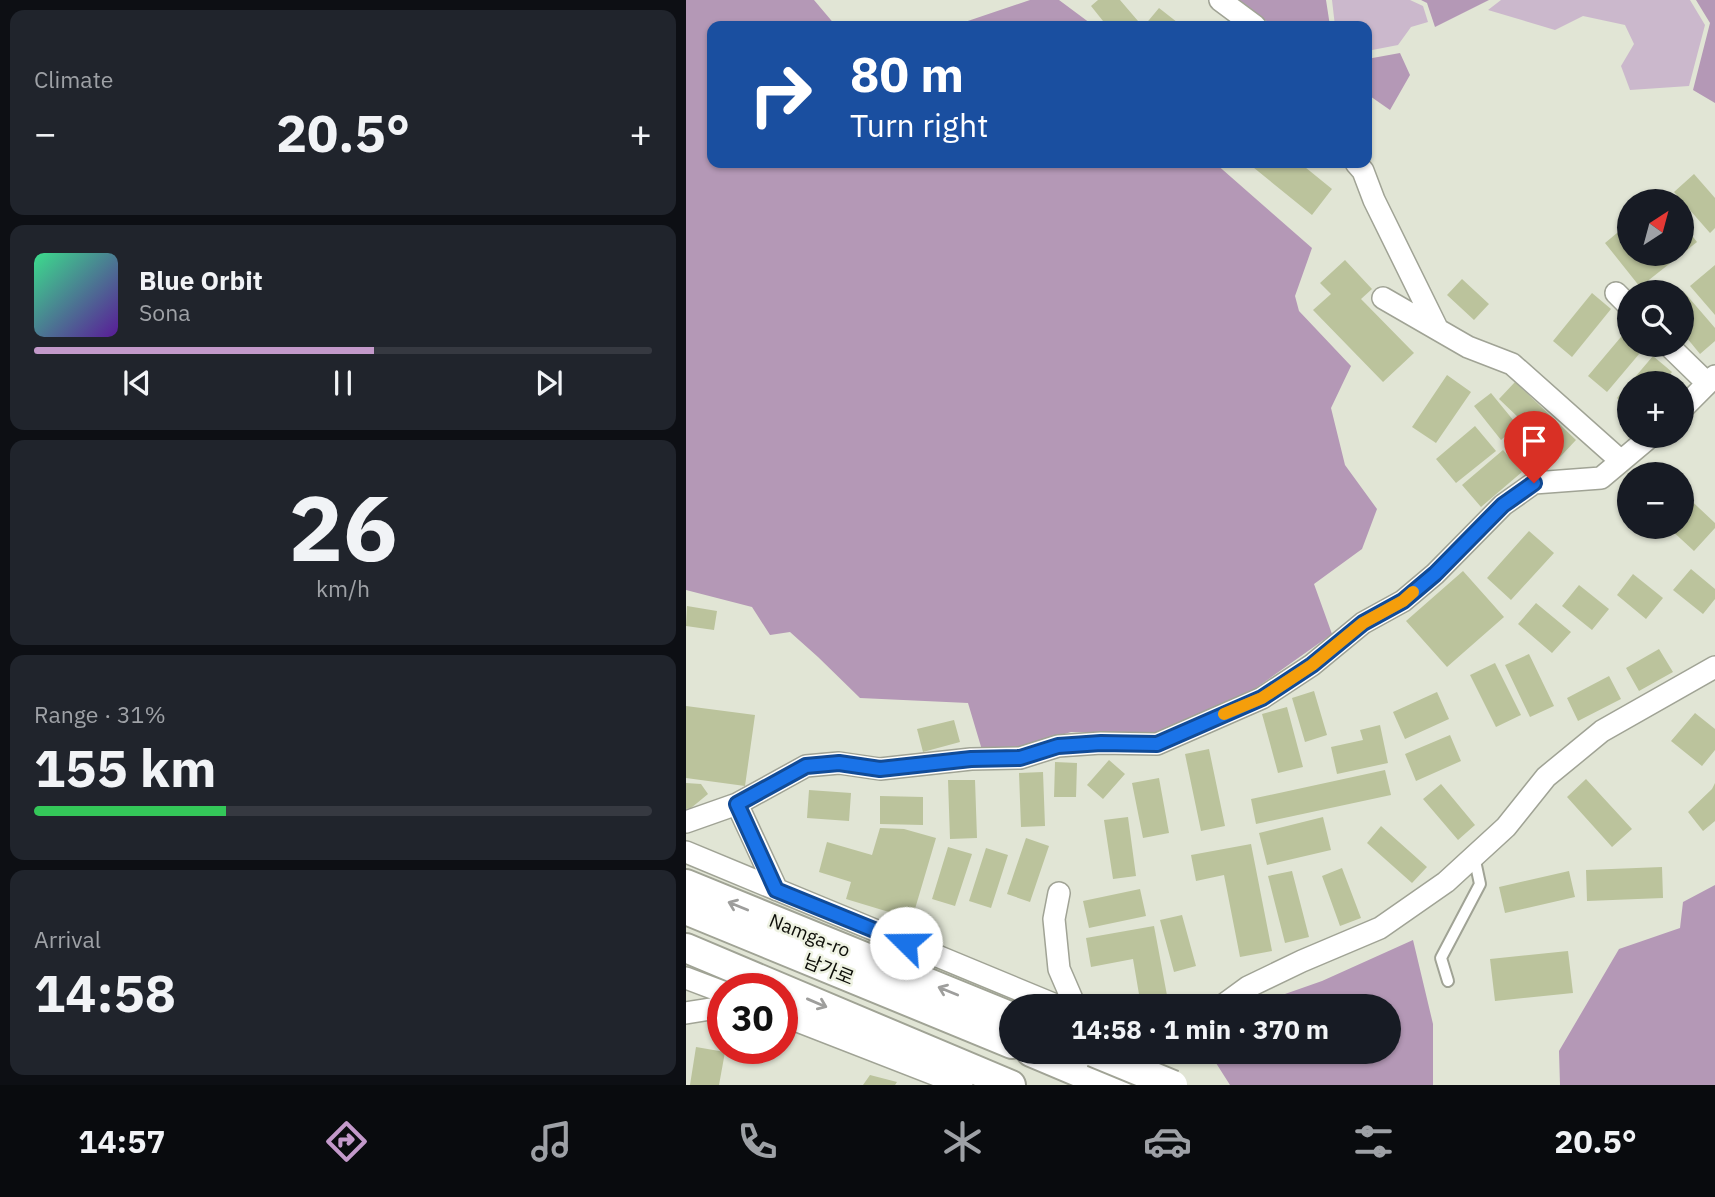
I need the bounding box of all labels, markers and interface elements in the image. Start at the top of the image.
text: 80 m [850,42,964,105]
icon: right [735,49,826,140]
text: Climate [34,64,113,94]
text: 20.5° [276,99,410,166]
text: Turn right [850,104,988,146]
text: − [34,108,57,157]
text: + [629,108,652,157]
north arrow [1617,189,1694,266]
map controls [1617,189,1694,539]
text: Blue Orbit [139,263,263,297]
button: search [1617,280,1694,357]
text: Sona [139,297,191,327]
icon: previous [118,364,156,402]
icon: pause [324,364,362,402]
icon: next [530,364,568,402]
button: + [1617,371,1694,448]
pin [1504,411,1564,483]
icon: arrive [1515,422,1553,460]
button: − [1617,462,1694,539]
text: 26 [288,468,398,586]
text: km/h [316,573,370,603]
text: Range · 31% [34,699,166,729]
text: 155 km [34,734,216,801]
one-way arrow [727,898,749,911]
position arrow [869,906,943,980]
street label: Namga-ro [766,908,854,962]
text: Arrival [34,924,101,954]
street label: 남가로 [800,948,858,990]
text: 14:58 [34,959,176,1026]
speed limit sign: 30 [707,973,798,1064]
one-way arrow [938,984,960,997]
one-way arrow [805,997,827,1010]
text: 14:58 · 1 min · 370 m [1071,1012,1329,1046]
icon: directions [322,1117,371,1166]
icon: music [527,1117,576,1166]
icon: phone [733,1117,782,1166]
icon: climate [938,1117,987,1166]
icon: car [1143,1117,1192,1166]
icon: filters [1349,1117,1398,1166]
text: 14:57 [78,1120,166,1162]
text: 20.5° [1554,1120,1637,1162]

